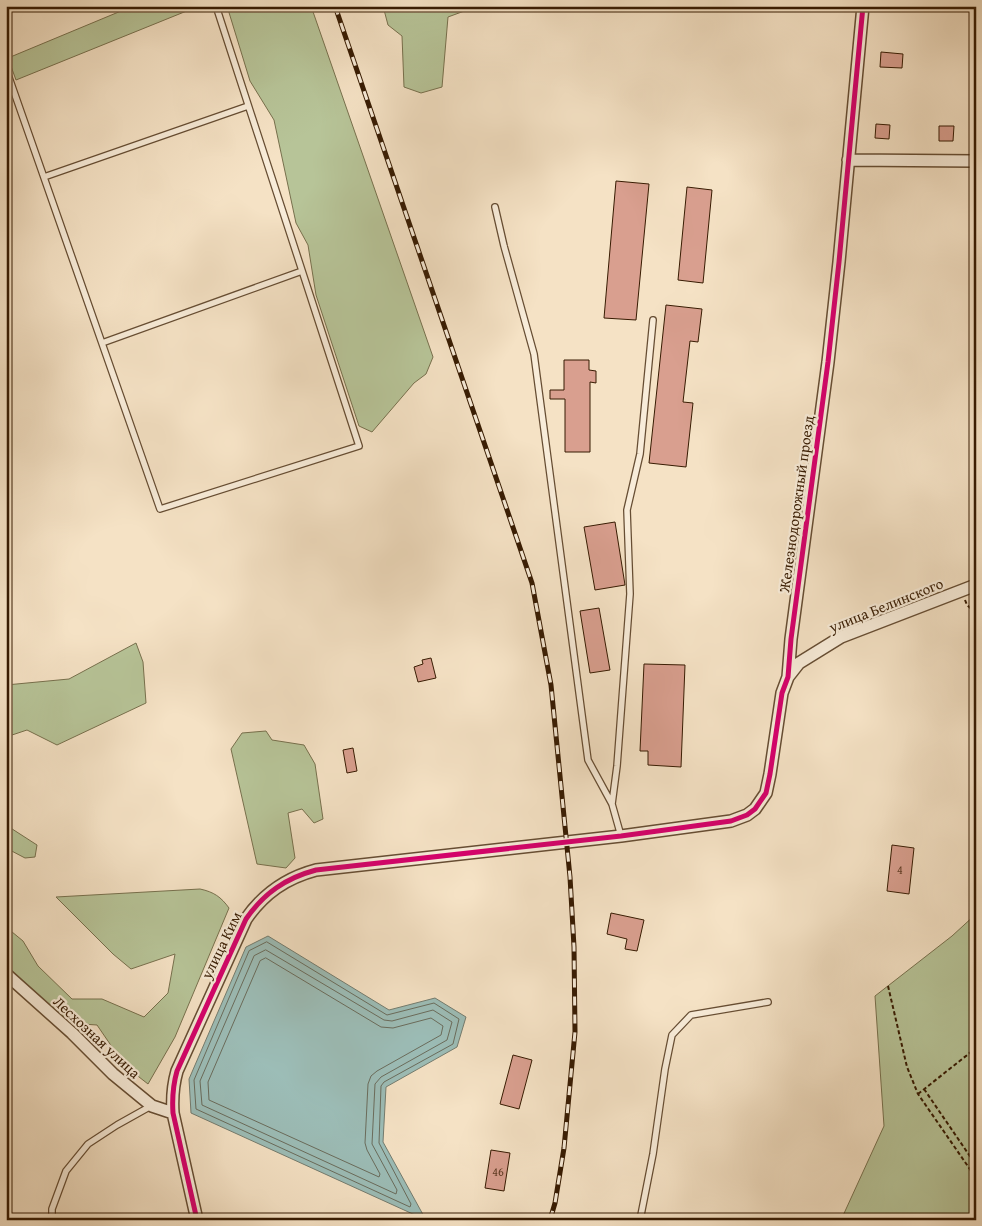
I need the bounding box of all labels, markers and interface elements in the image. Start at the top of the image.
street label: Железнодорожный проезд [773,414,819,595]
street label: улица Белинского [825,572,947,638]
house number: 4 [897,861,903,878]
street label: улица Ким [195,908,246,983]
street label: Лесхозная улица [49,991,146,1084]
house number: 46 [492,1163,504,1180]

